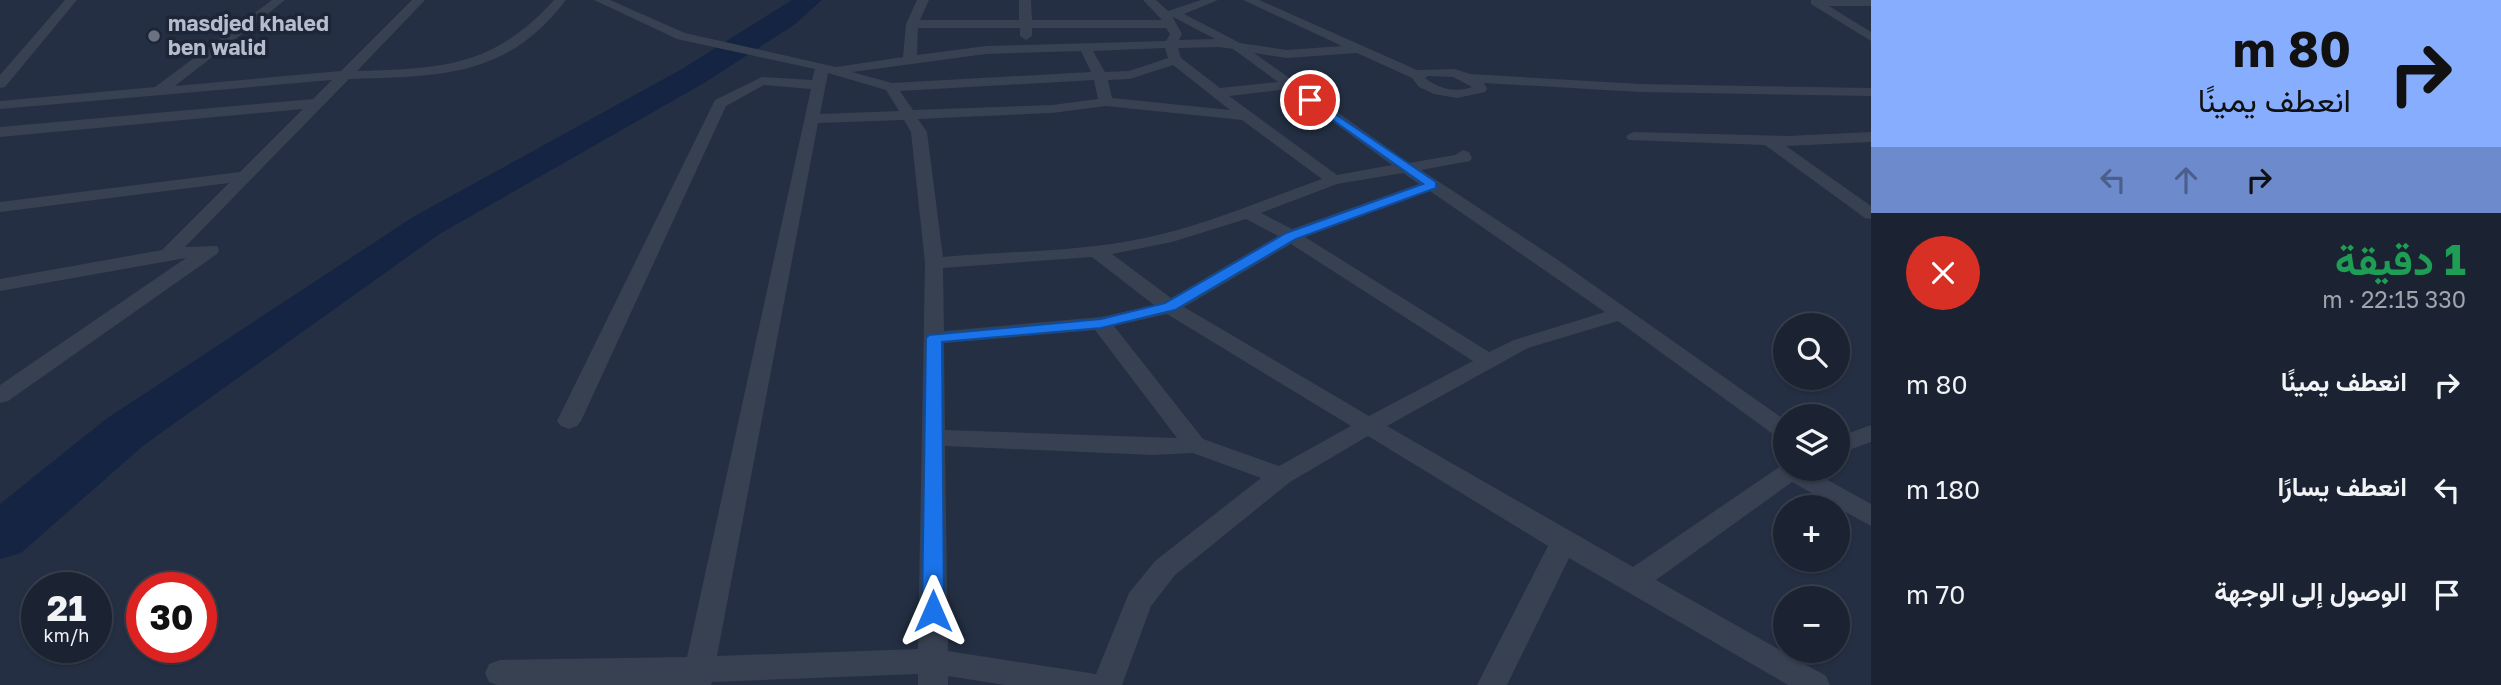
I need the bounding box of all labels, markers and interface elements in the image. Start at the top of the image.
place label: masdjed khaled ben walid [168,10,329,60]
text: 80 m [2233,19,2351,78]
marker: masdjed khaled ben walid [146,28,162,44]
icon: right [2375,28,2466,119]
pin [1280,70,1340,130]
icon: arrive [1291,81,1329,119]
text: انعطف يمينًا [2198,81,2351,119]
icon: left [2094,161,2132,199]
icon: ahead [2167,161,2205,199]
icon: right [2240,161,2278,199]
text: 1 دقيقة [2335,234,2466,284]
button: close [1906,236,1980,310]
text: 330 m · 22:15 [2322,285,2466,313]
map controls [1773,313,1850,663]
button: search [1773,313,1850,390]
text: انعطف يمينًا [2281,366,2407,397]
icon: right [2428,366,2466,404]
text: 80 m [1906,369,1968,400]
button: layers [1773,404,1850,481]
text: انعطف يسارًا [2277,471,2407,502]
icon: left [2428,471,2466,509]
text: 180 m [1906,474,1980,505]
button: + [1773,495,1850,572]
speed limit sign: 30 [126,572,217,663]
position arrow [896,574,970,648]
text: الوصول إلى الوجهة [2214,576,2407,607]
icon: arrive [2428,576,2466,614]
text: 70 m [1906,579,1965,610]
button: − [1773,586,1850,663]
text: 21 [47,587,86,629]
text: km/h [44,624,89,646]

